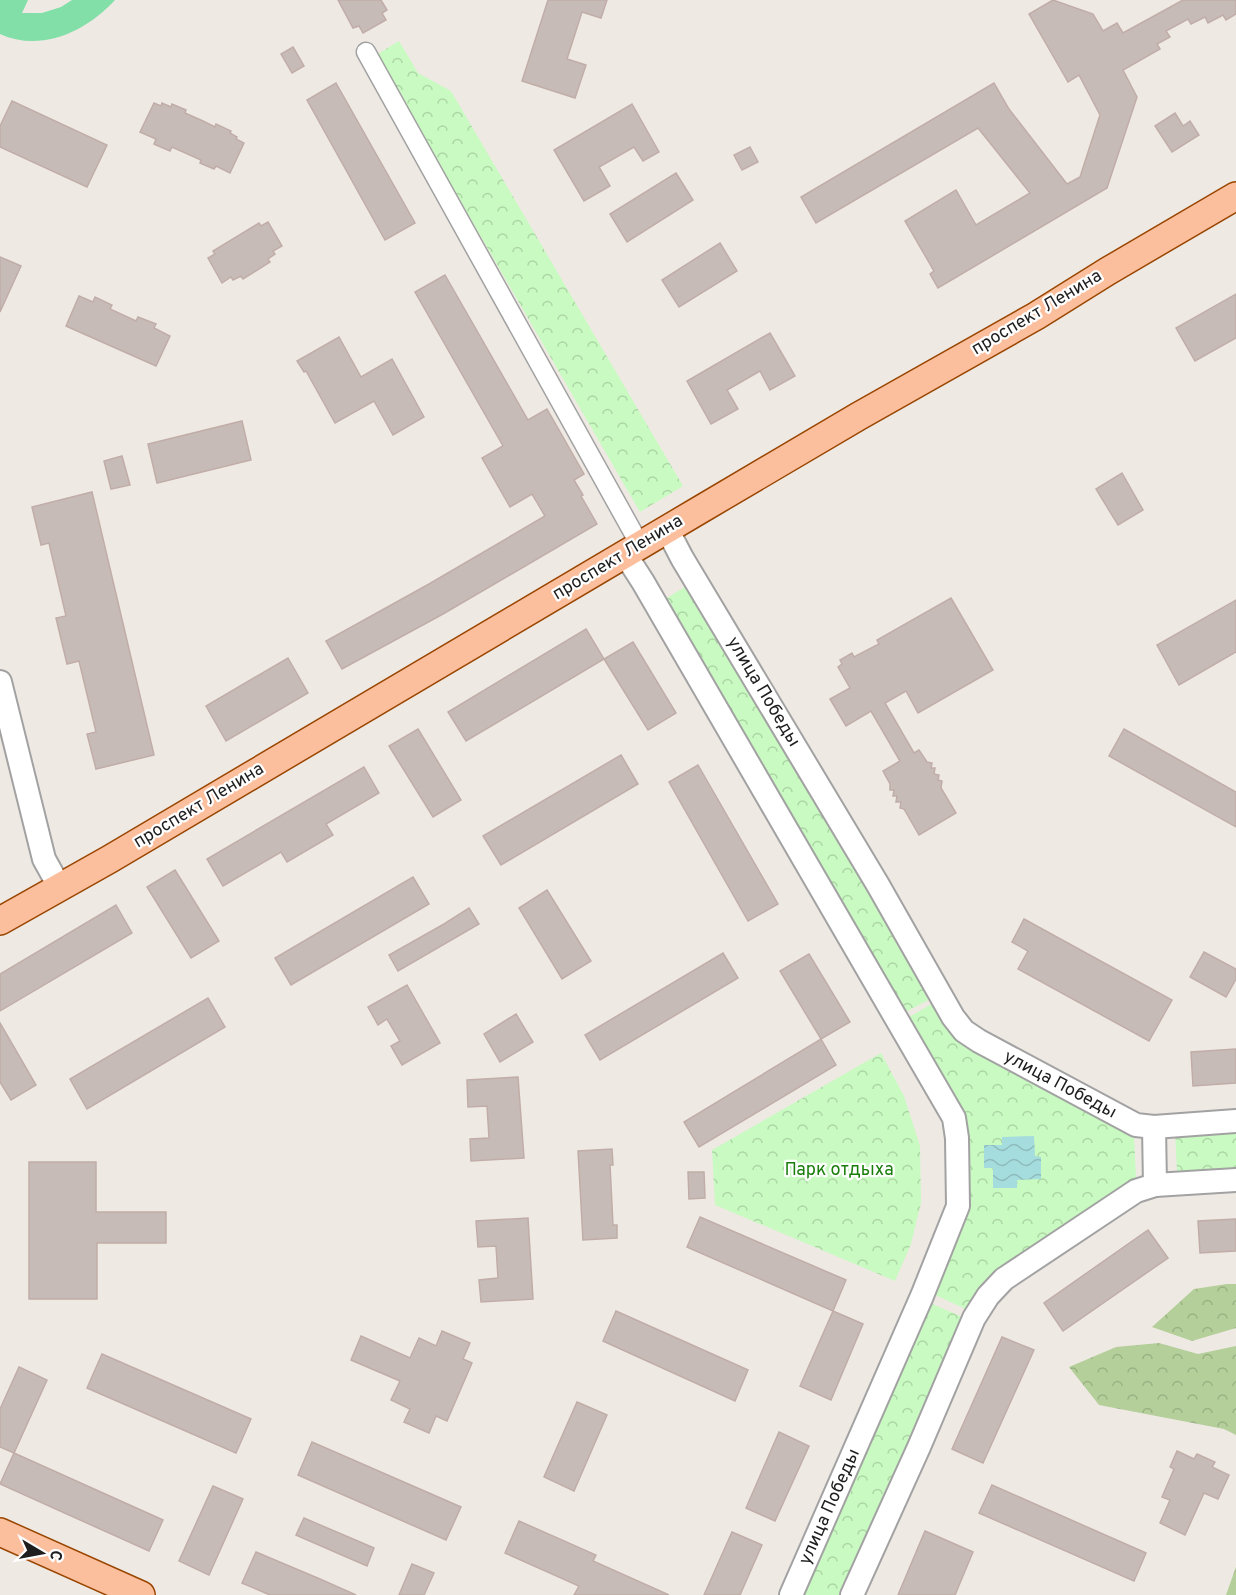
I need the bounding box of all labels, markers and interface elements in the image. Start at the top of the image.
street label: проспект Ленина [967,265,1107,361]
street label: проспект Ленина [548,510,688,606]
street label: улица Победы [721,633,805,751]
street label: проспект Ленина [129,758,269,854]
street label: улица Победы [1000,1046,1120,1124]
park label: Парк отдыха [784,1159,894,1182]
street label: улица Победы [794,1445,866,1569]
north arrow [12,1523,72,1583]
text: С [44,1548,66,1562]

